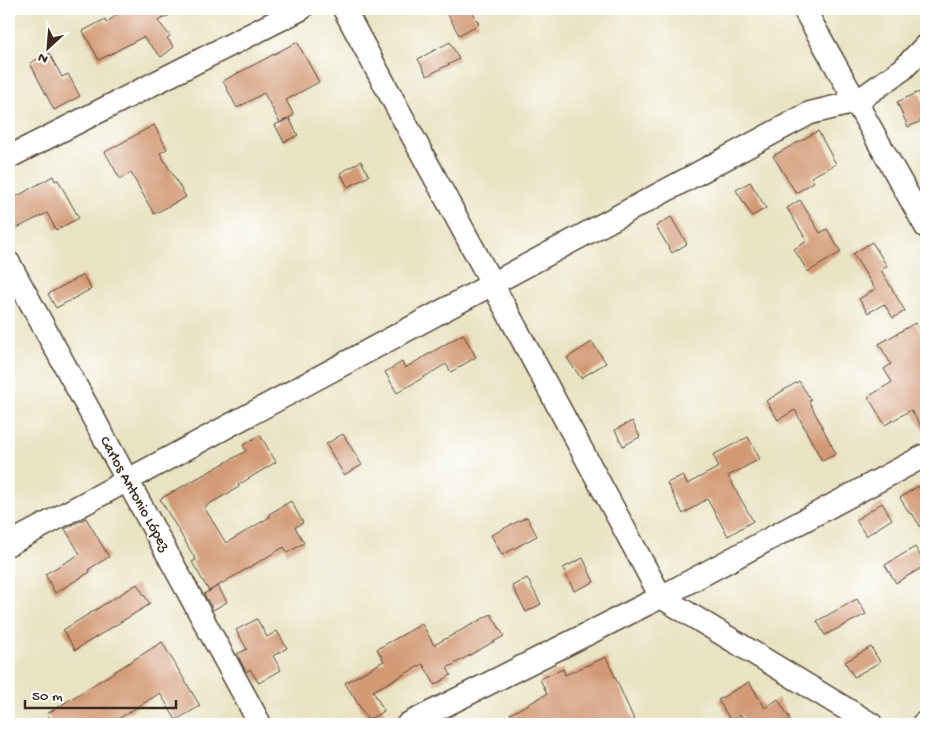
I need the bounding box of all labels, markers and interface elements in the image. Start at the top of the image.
north arrow [22,22,72,72]
text: N [36,48,51,67]
street label: Carlos Antonio López [95,433,173,555]
scale bar [25,678,176,710]
text: 50 m [32,688,63,706]

